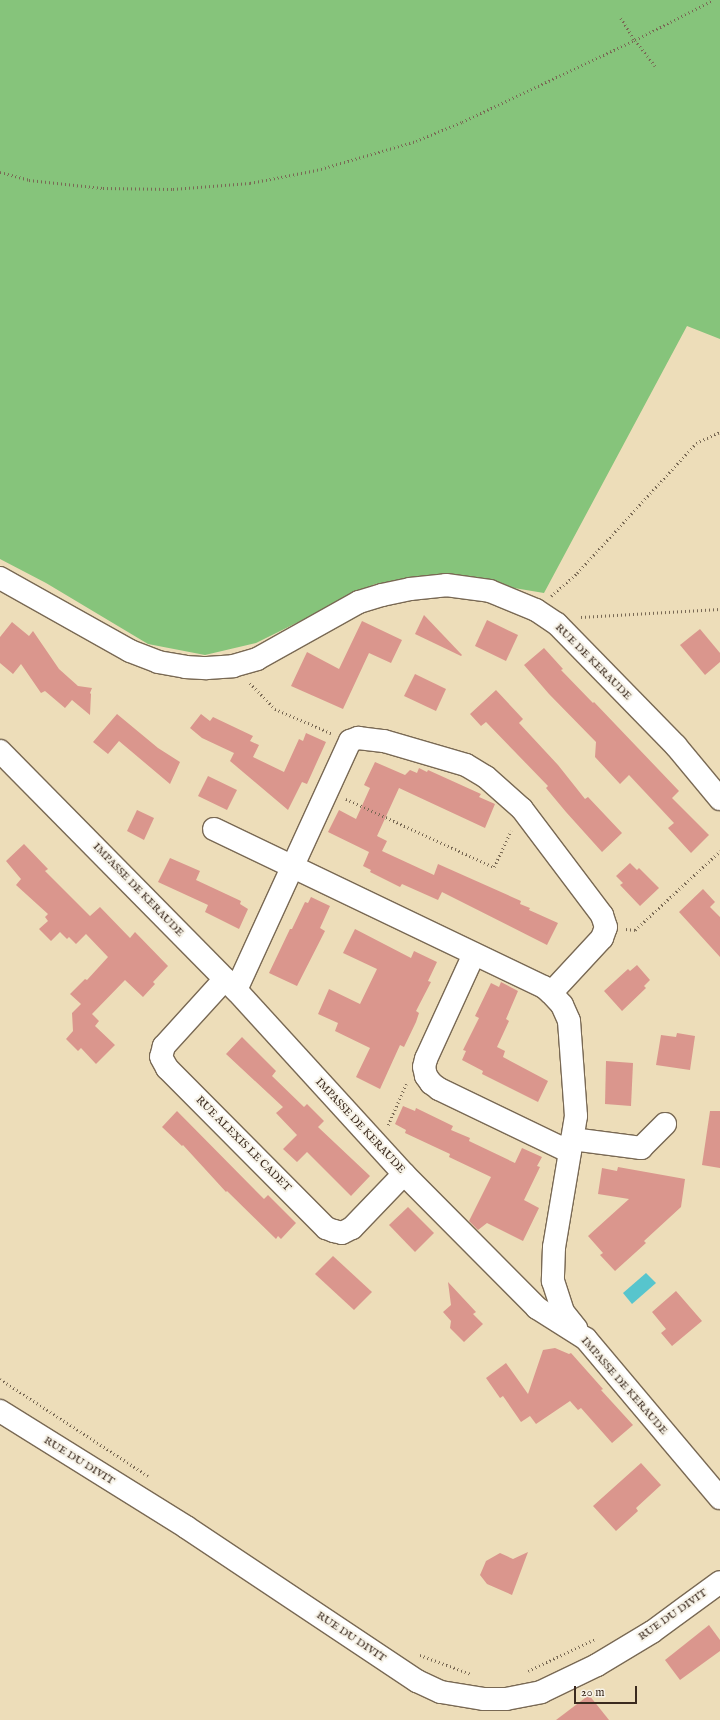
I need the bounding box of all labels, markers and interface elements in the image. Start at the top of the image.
street label: RUE DE KERAUDE [552,621,634,703]
street label: IMPASSE DE KERAUDE [90,840,186,940]
street label: IMPASSE DE KERAUDE [313,1076,407,1176]
street label: RUE ALEXIS LE CADET [193,1094,293,1194]
street label: IMPASSE DE KERAUDE [578,1334,670,1438]
street label: RUE DU DIVIT [41,1434,117,1488]
street label: RUE DU DIVIT [636,1586,710,1644]
street label: RUE DU DIVIT [314,1609,388,1665]
scale bar [576,1678,639,1704]
text: 20 m [581,1685,604,1700]

